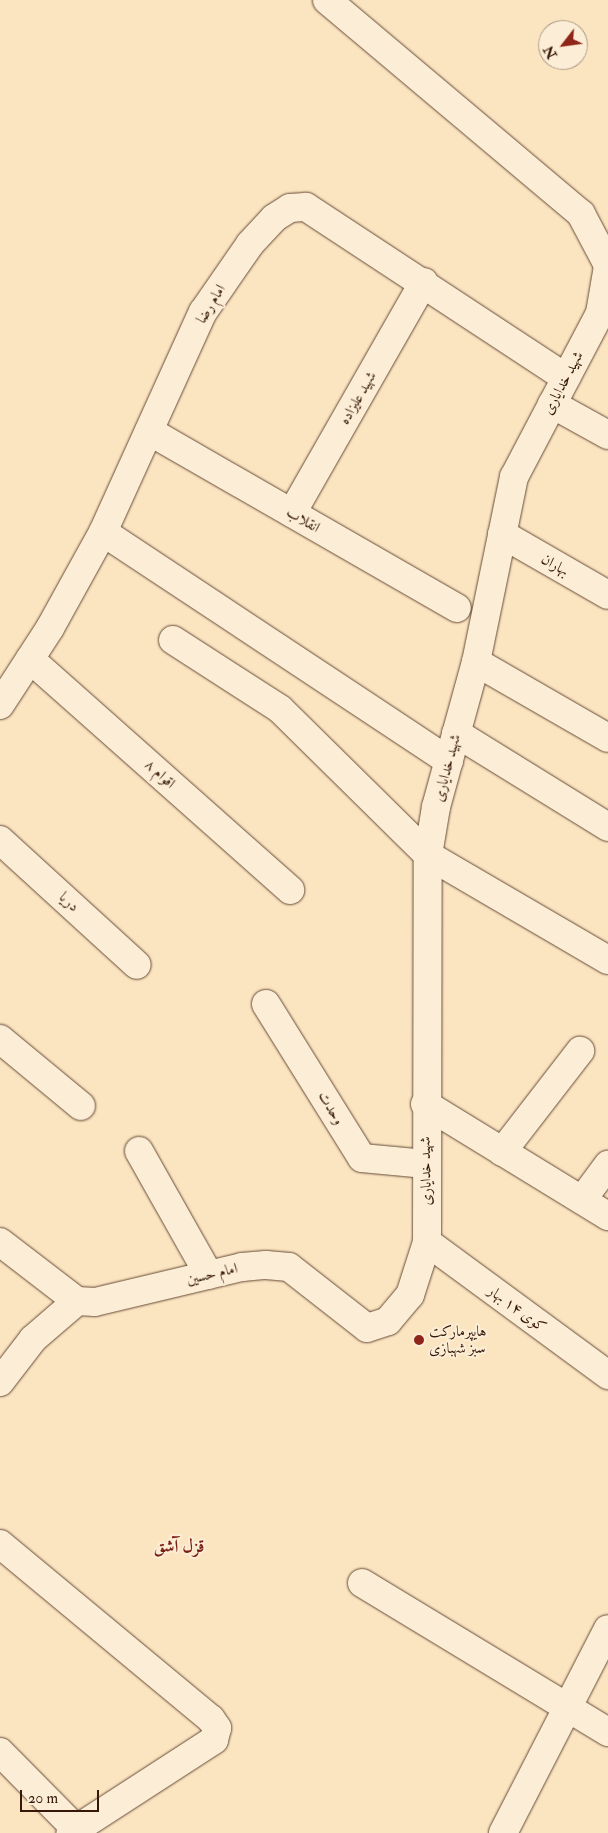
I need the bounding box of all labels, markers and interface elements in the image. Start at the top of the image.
north arrow [538,20,588,70]
text: N [540,43,561,62]
street label: امام رضا [192,281,230,327]
street label: شهید خدایاری [539,348,587,418]
street label: شهید علیزاده [336,368,380,428]
street label: انقلاب [283,503,323,537]
street label: بهاران [538,550,572,580]
street label: شهید خدایاری [429,732,465,804]
street label: اقوام ۸ [141,756,179,792]
street label: دریا [55,888,83,916]
street label: وحدت [314,1088,348,1128]
street label: شهید خدایاری [416,1136,436,1206]
street label: امام حسین [185,1259,239,1289]
street label: کوی ۱۴ بهار [484,1282,550,1336]
place label: هایپرمارکت سبز شهبازی [429,1322,486,1357]
marker: هایپرمارکت سبز شهبازی [413,1334,425,1346]
district label: قزل آشق [153,1536,205,1558]
scale bar [22,1780,101,1812]
text: 20 m [28,1789,58,1808]

